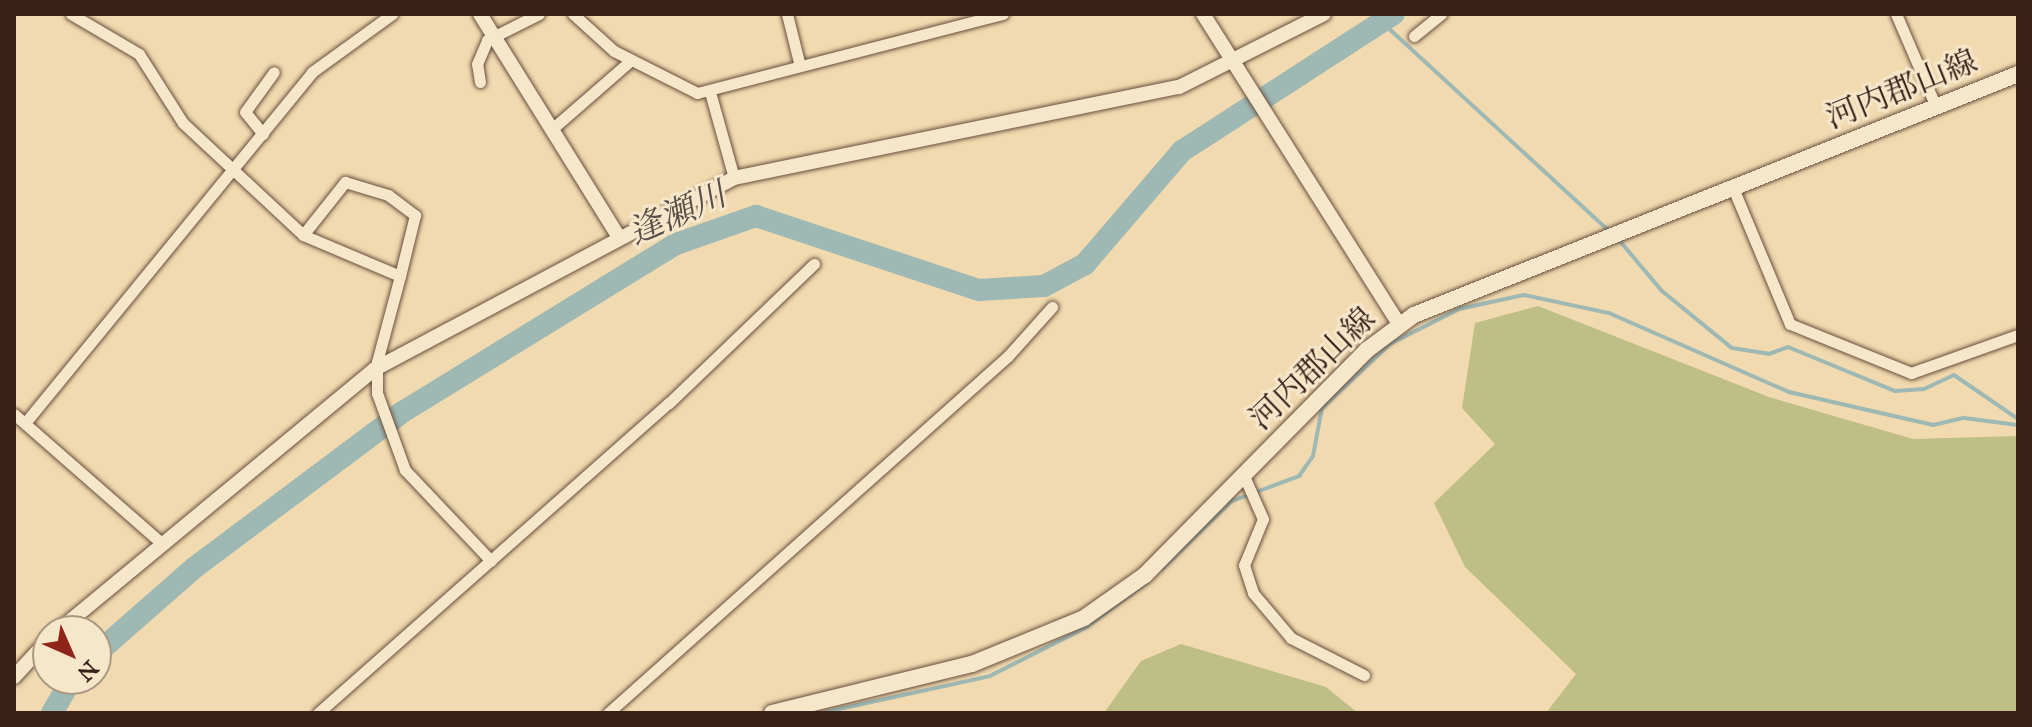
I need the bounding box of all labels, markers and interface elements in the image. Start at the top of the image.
street label: 河内郡山線 [1821,42,1983,138]
water label: 逢瀬川 [622,174,732,252]
street label: 河内郡山線 [1242,300,1384,438]
north arrow [32,615,112,695]
text: N [72,655,104,687]

